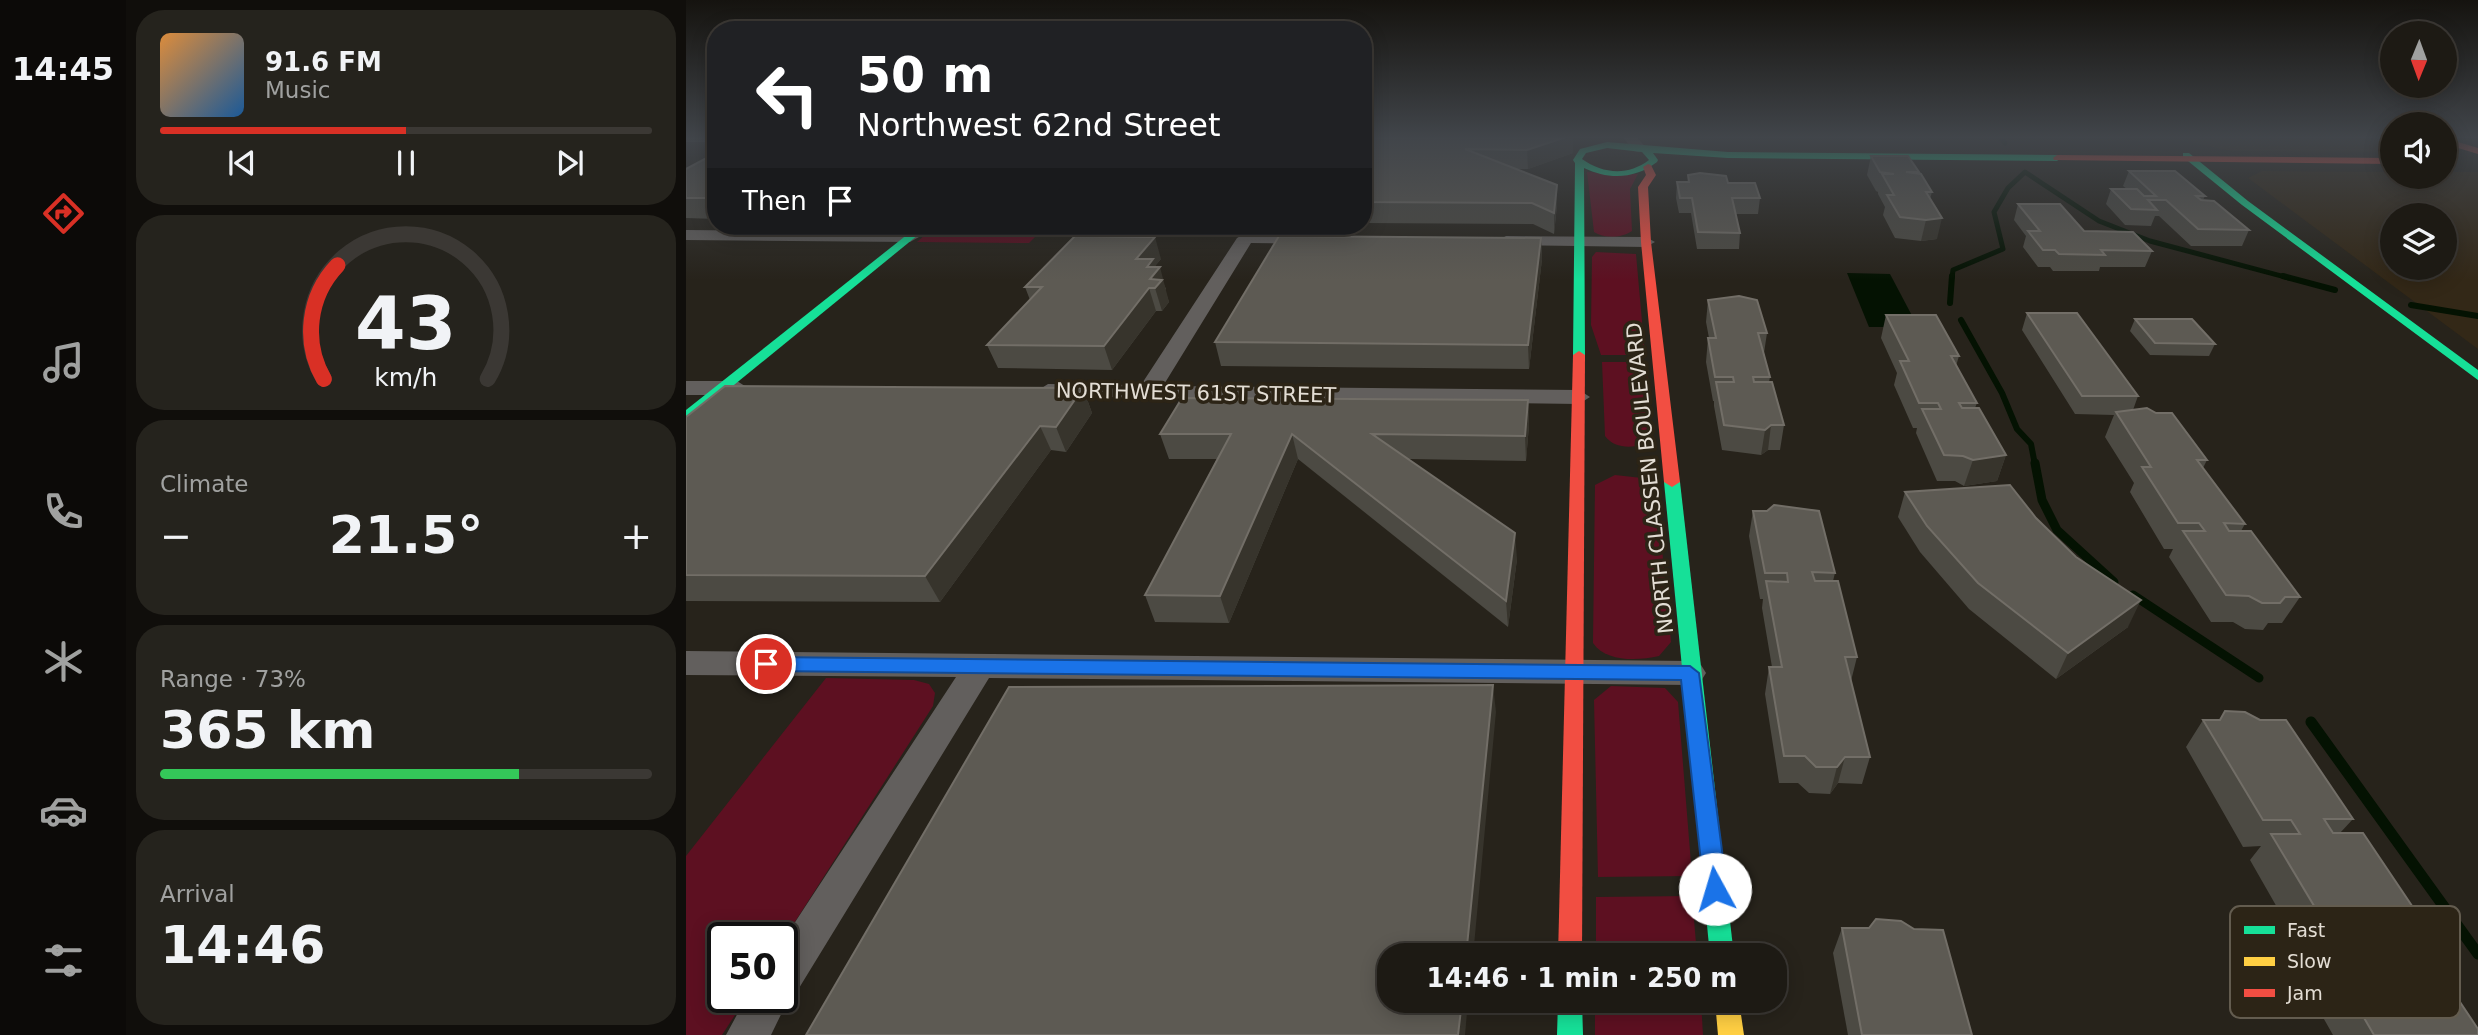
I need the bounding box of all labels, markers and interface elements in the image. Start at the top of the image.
north arrow [2380,21,2457,98]
map controls [2380,21,2457,280]
text: 91.6 FM [265,47,382,77]
text: 50 m [857,47,993,104]
icon: left [742,49,833,140]
text: 14:45 [12,50,114,88]
text: Music [265,77,330,103]
text: Northwest 62nd Street [857,106,1220,144]
button: sound [2380,112,2457,189]
icon: previous [223,144,261,182]
icon: pause [387,144,425,182]
icon: next [551,144,589,182]
icon: arrive [821,182,859,220]
text: Then [742,186,807,216]
icon: directions [39,189,88,238]
button: layers [2380,203,2457,280]
text: 43 [355,281,457,366]
street label: NORTH CLASSEN BOULEVARD [1622,321,1678,635]
icon: music [39,338,88,387]
text: km/h [374,362,438,391]
street label: NORTHWEST 61ST STREET [1056,379,1337,407]
text: Climate [160,471,249,497]
icon: phone [39,487,88,536]
text: 21.5° [329,505,483,565]
text: − [160,514,192,558]
text: + [620,514,652,558]
pin [736,634,796,694]
icon: climate [39,637,88,686]
icon: arrive [747,645,785,683]
text: Range · 73% [160,666,306,692]
text: 365 km [160,700,375,760]
icon: car [39,786,88,835]
position arrow [1678,852,1752,926]
text: Arrival [160,881,235,907]
legend [2230,906,2460,1018]
text: 14:46 [160,915,326,975]
text: Fast [2287,919,2325,941]
speed limit sign: 50 [707,922,798,1013]
icon: filters [39,936,88,985]
text: Slow [2287,950,2332,972]
text: 14:46 · 1 min · 250 m [1427,963,1737,993]
text: Jam [2286,982,2323,1004]

